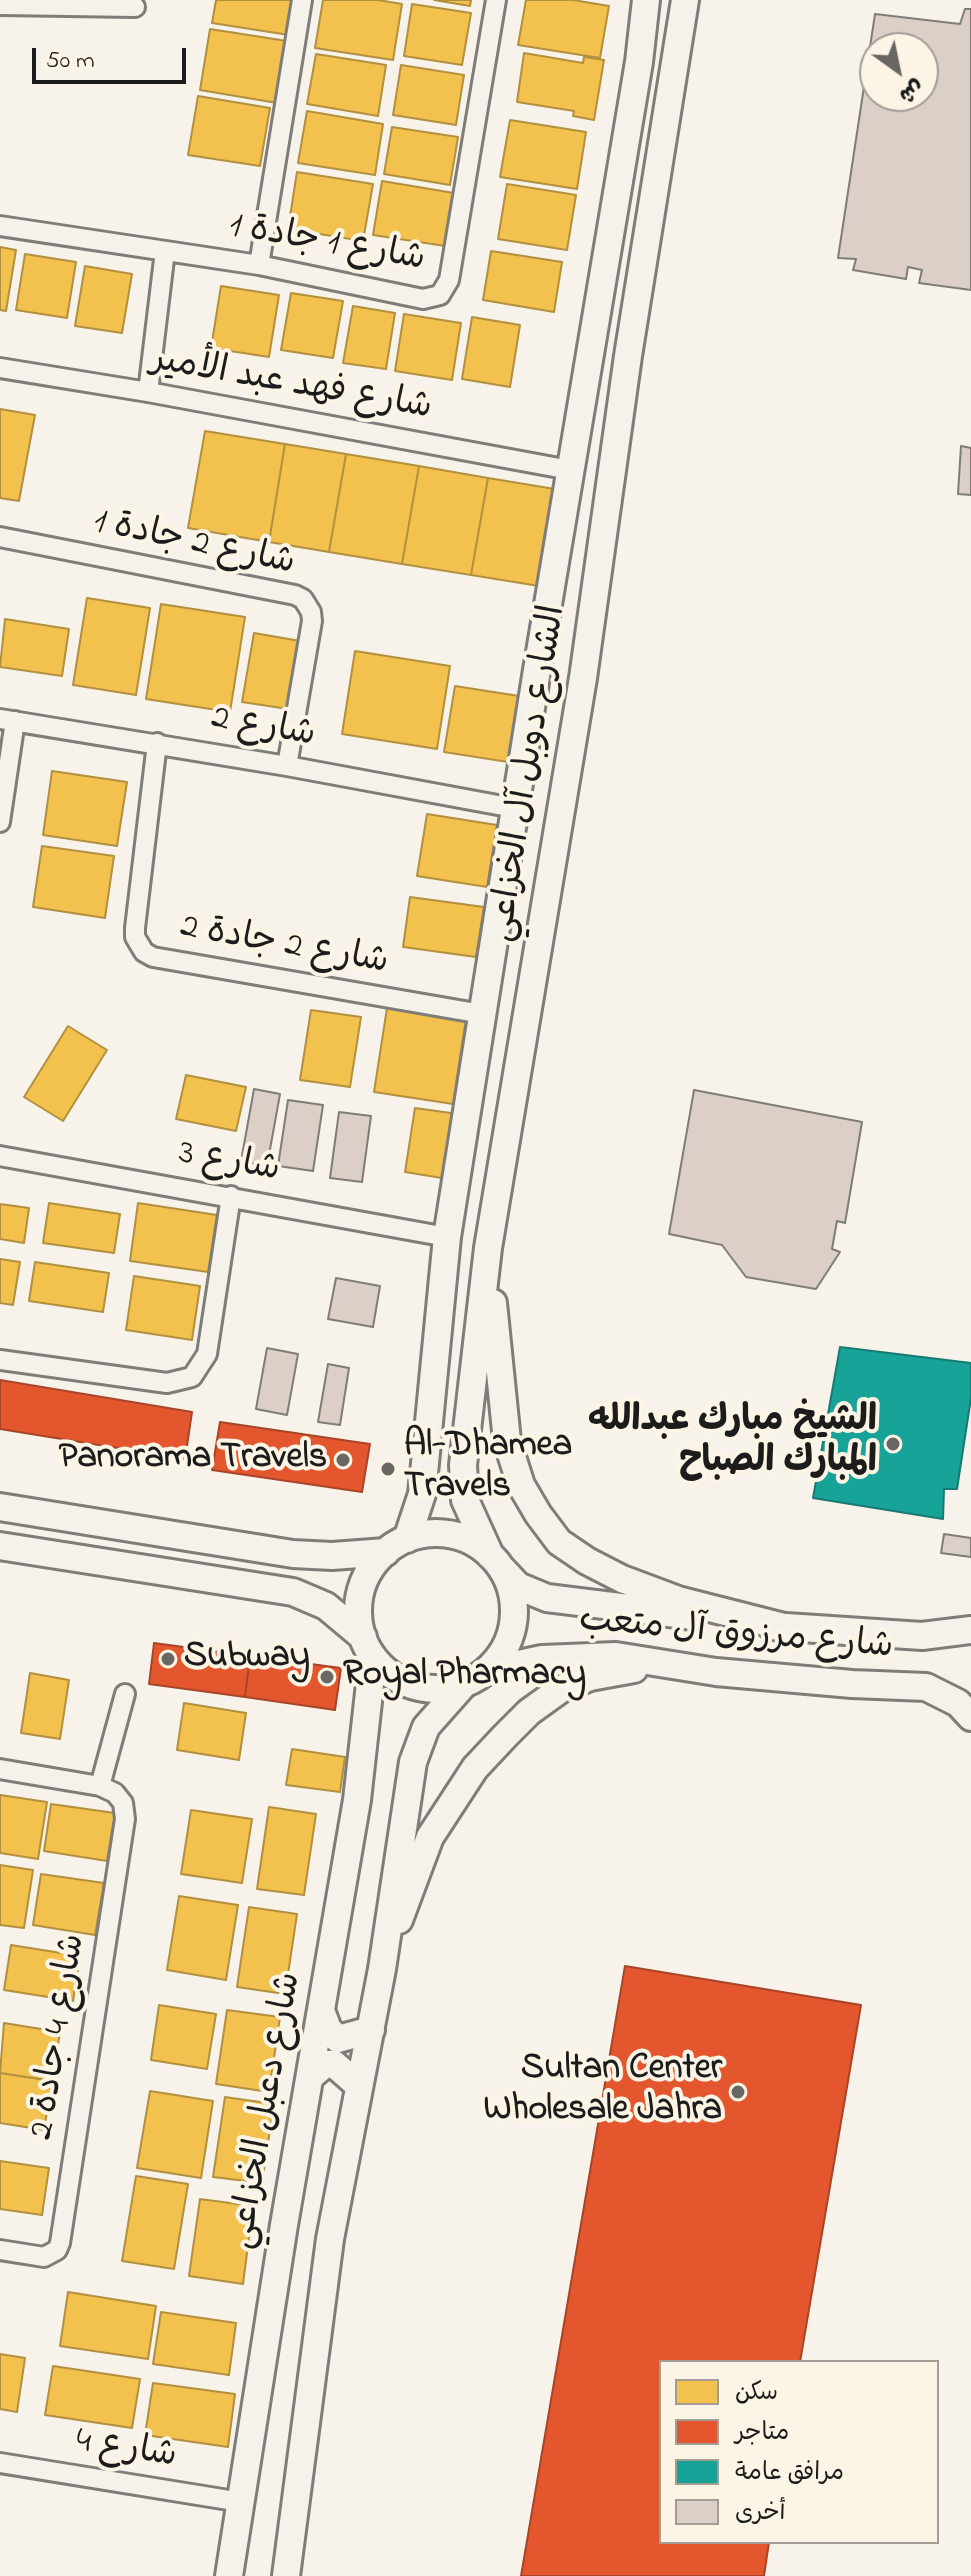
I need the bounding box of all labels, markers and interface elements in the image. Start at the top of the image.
scale bar [36,32,190,82]
north arrow [859,32,939,112]
text: 50 m [46,44,95,79]
text: ش [892,70,930,110]
street label: شارع 1 جادة 1 [226,207,428,283]
street label: شارع فهد عبد الأمير [147,340,435,432]
street label: شارع 2 جادة 1 [90,503,298,587]
street label: الشارع دوبل آل الخزاعي [482,603,578,945]
street label: شارع 2 [208,699,318,759]
street label: شارع 2 جادة 2 [176,907,392,987]
street label: شارع 3 [175,1134,283,1194]
place label: الشيخ مبارك عبدالله المبارك الصباح [588,1401,877,1486]
place label: Al-Dhamea Travels [404,1426,572,1511]
marker: الشيخ مبارك عبدالله المبارك الصباح [884,1435,902,1453]
place label: Panorama Travels [59,1438,327,1482]
marker: Panorama Travels [334,1451,352,1469]
marker: Al-Dhamea Travels [379,1460,397,1478]
street label: شارع مرزوق آل متعب [577,1601,895,1671]
place label: Subway [184,1637,310,1681]
marker: Subway [159,1650,177,1668]
place label: Royal Pharmacy [343,1655,586,1699]
marker: Royal Pharmacy [318,1668,336,1686]
street label: شارع 4 جادة 2 [22,1931,98,2143]
street label: شارع دعبل الخزاعي [222,1969,314,2253]
place label: Sultan Center Wholesale Jahra [484,2049,722,2134]
marker: Sultan Center Wholesale Jahra [729,2083,747,2101]
legend [659,2360,939,2544]
text: سكن [735,2376,778,2411]
text: متاجر [735,2416,789,2451]
street label: شارع 4 [72,2422,180,2480]
text: مرافق عامة [735,2456,844,2491]
text: أخرى [735,2496,786,2531]

